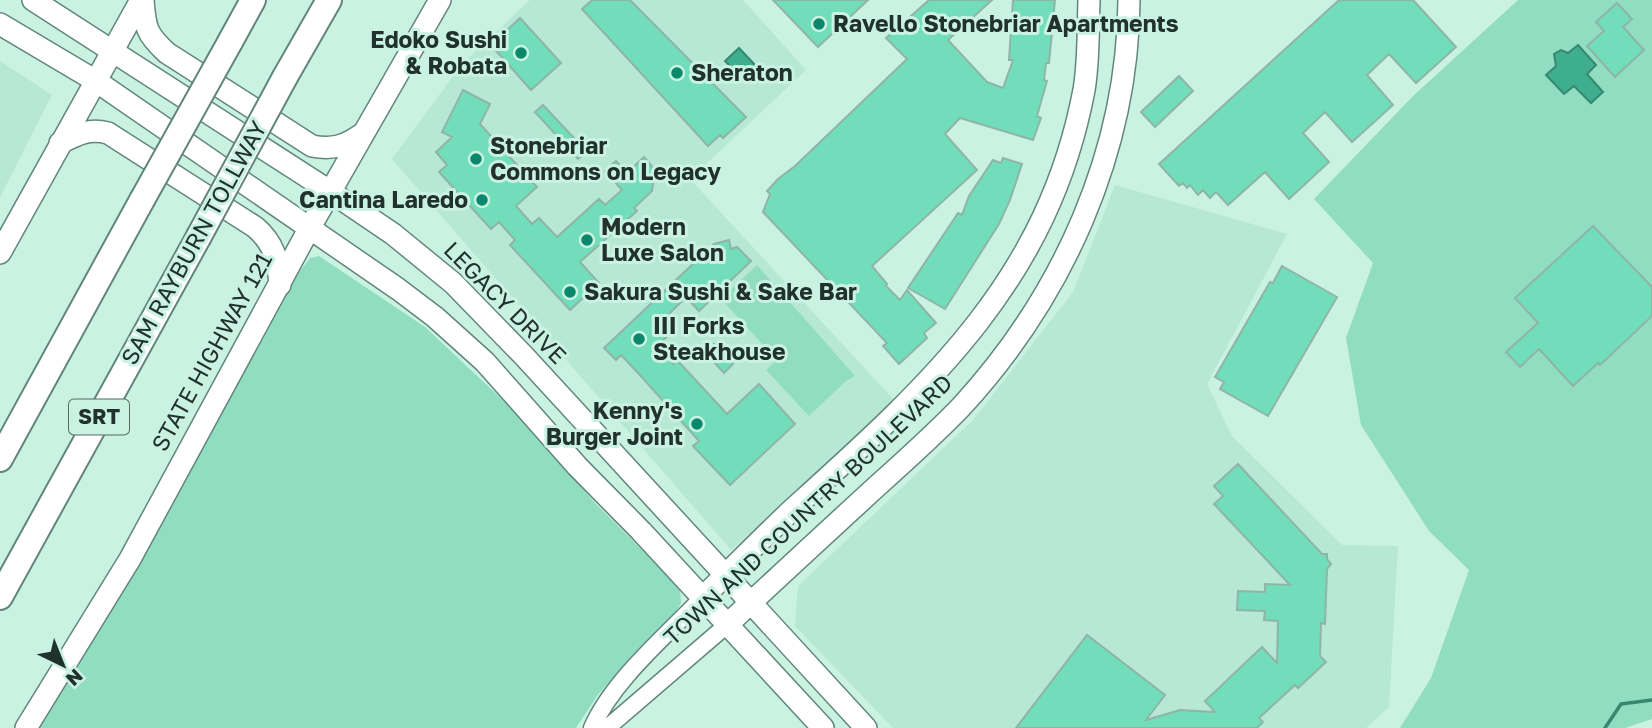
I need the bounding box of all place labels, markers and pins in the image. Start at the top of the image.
place label: Ravello Stonebriar Apartments [833,9,1179,37]
marker: Ravello Stonebriar Apartments [811,16,827,32]
place label: Edoko Sushi & Robata [370,25,507,79]
marker: Edoko Sushi & Robata [513,45,529,61]
place label: Sheraton [691,58,793,86]
marker: Sheraton [669,65,685,81]
place label: Stonebriar Commons on Legacy [490,131,721,185]
marker: Stonebriar Commons on Legacy [468,151,484,167]
place label: Cantina Laredo [299,185,468,213]
marker: Cantina Laredo [474,192,490,208]
place label: Modern Luxe Salon [601,212,724,266]
marker: Modern Luxe Salon [579,232,595,248]
place label: Sakura Sushi & Sake Bar [584,277,857,305]
marker: Sakura Sushi & Sake Bar [562,284,578,300]
place label: III Forks Steakhouse [653,311,785,365]
marker: III Forks Steakhouse [631,331,647,347]
place label: Kenny's Burger Joint [546,396,683,450]
marker: Kenny's Burger Joint [689,416,705,432]

